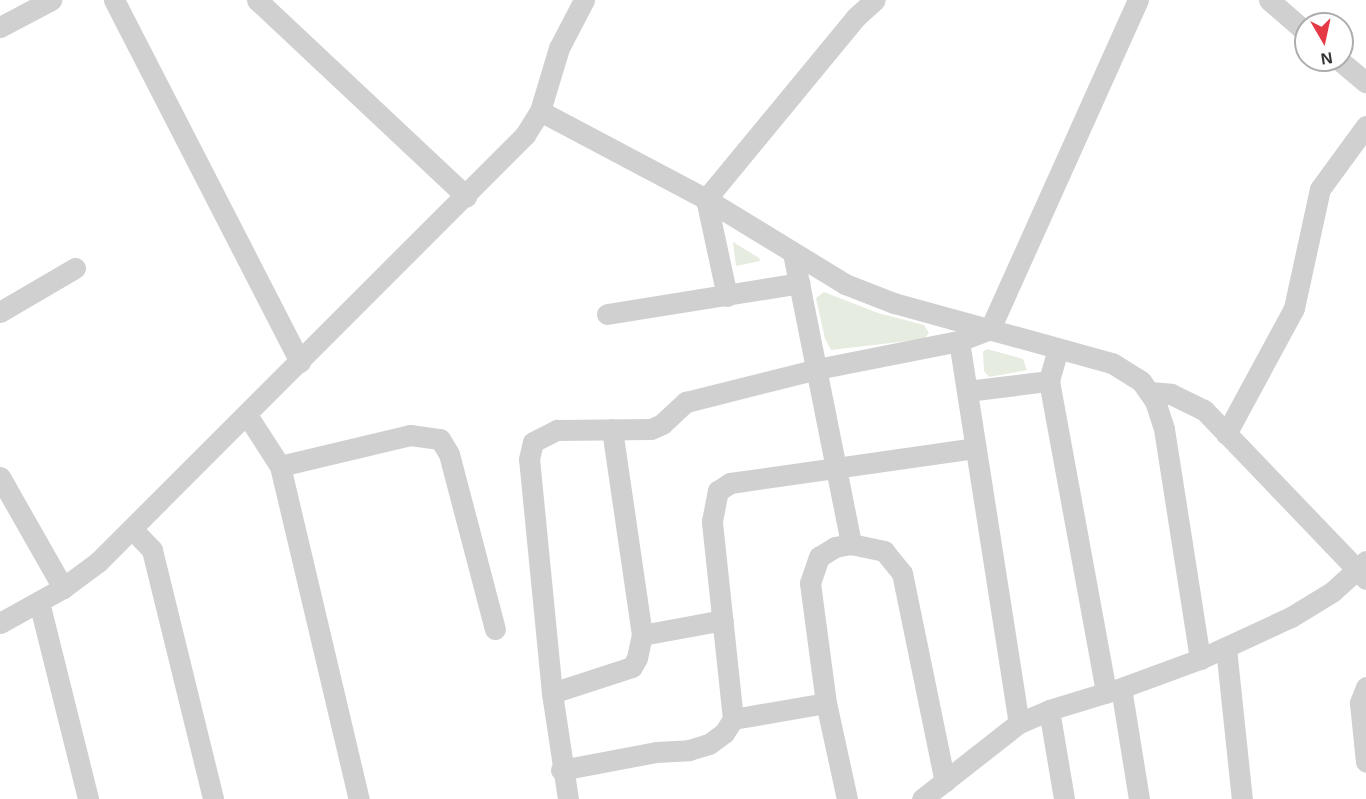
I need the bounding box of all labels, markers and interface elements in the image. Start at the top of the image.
north arrow [1294,12,1354,72]
text: N [1320,49,1334,68]

